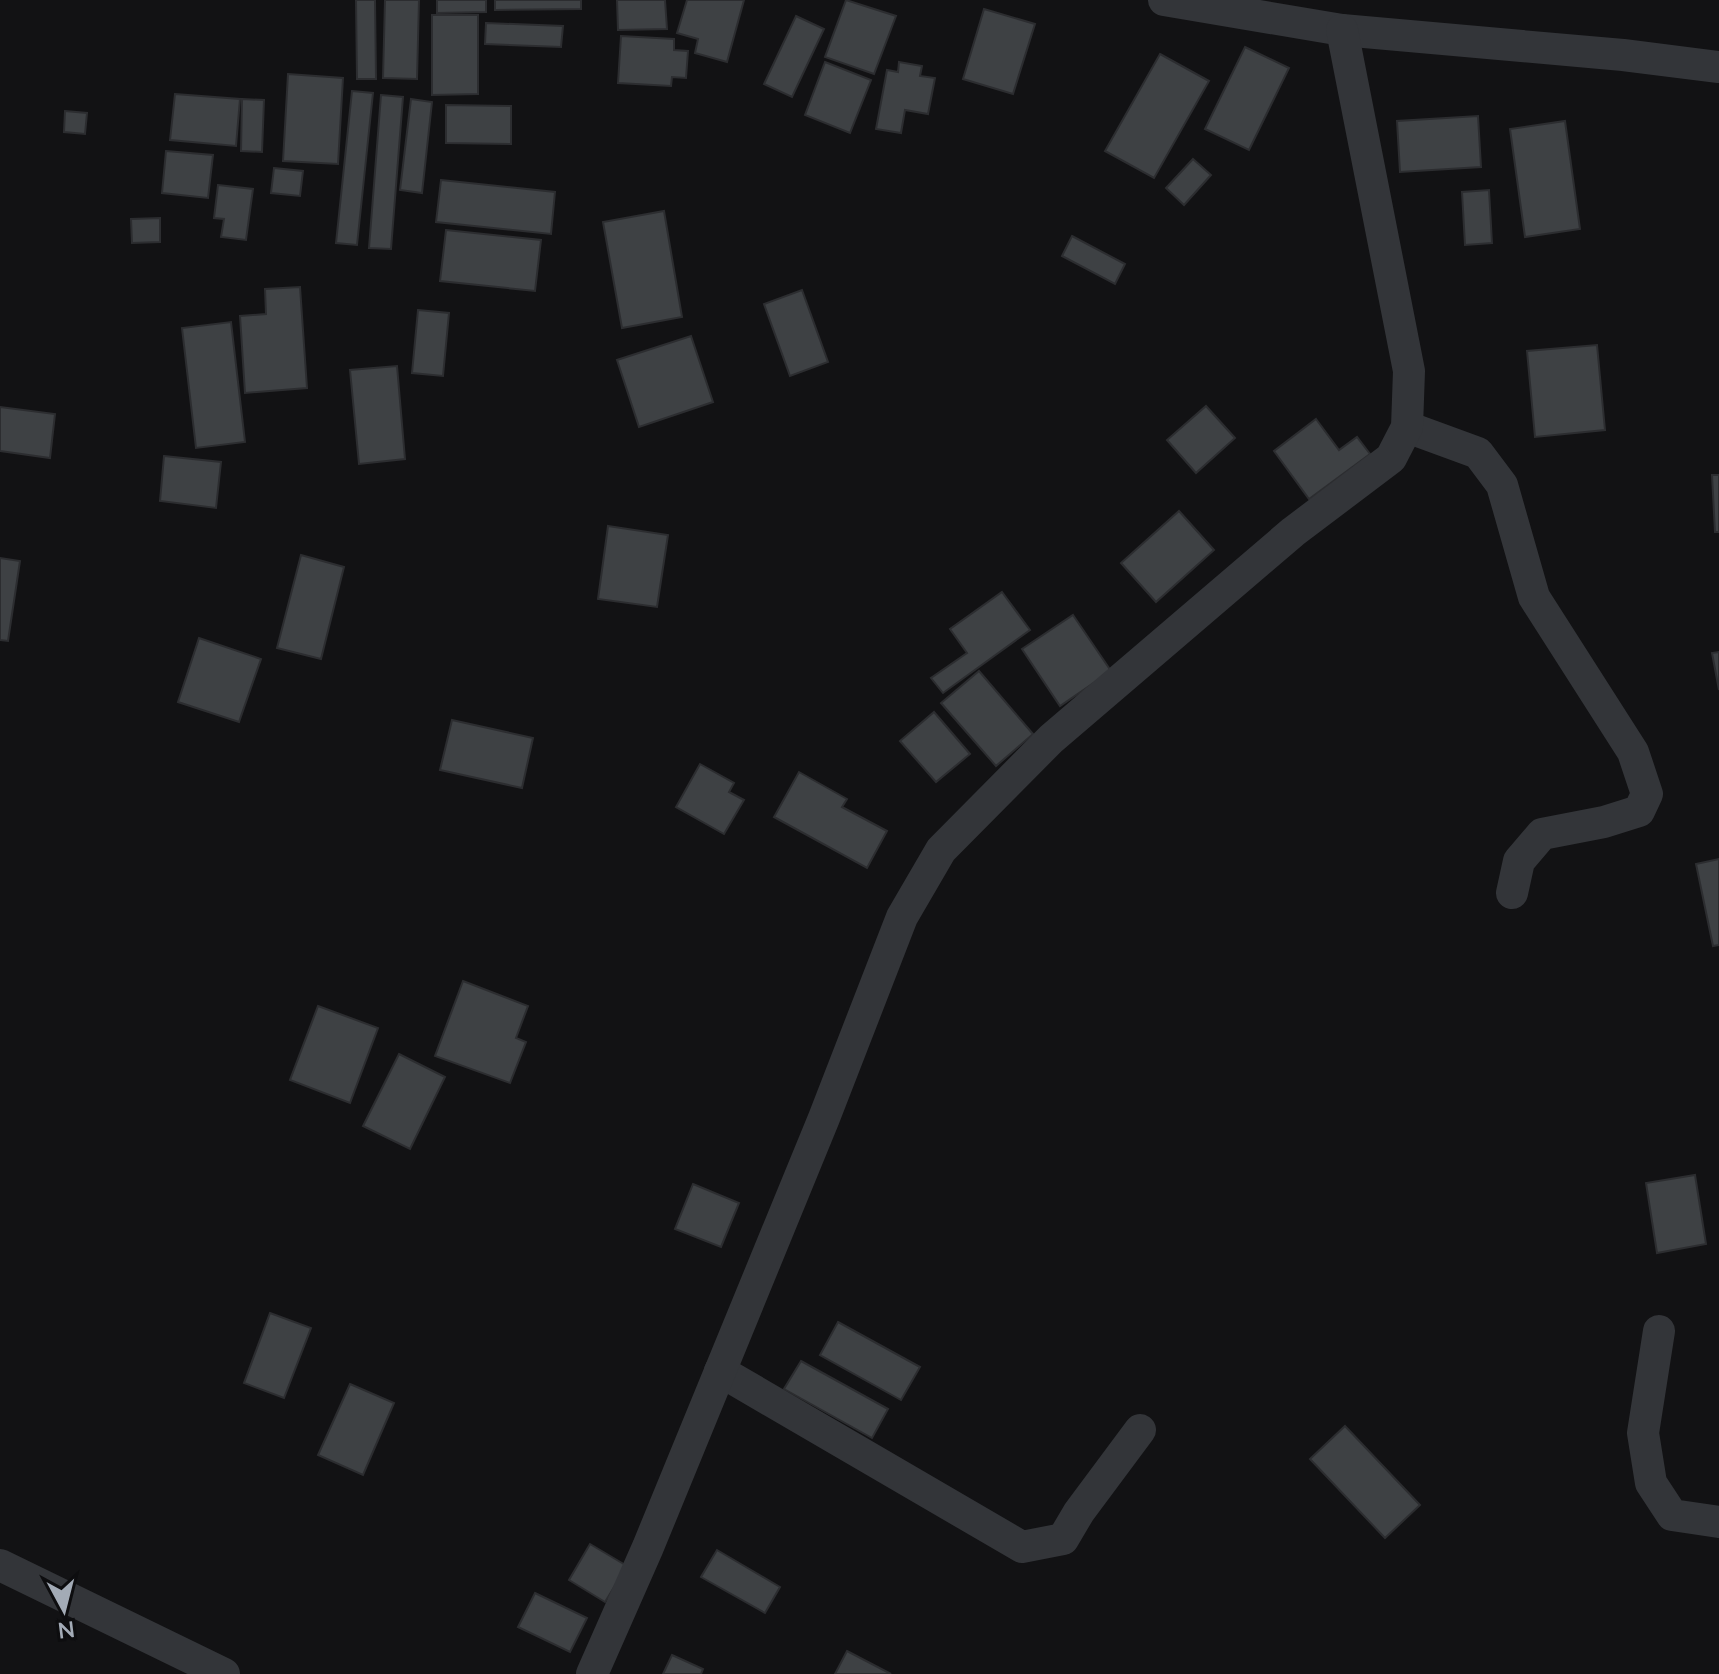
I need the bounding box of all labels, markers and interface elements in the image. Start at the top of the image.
north arrow [24,1570,104,1650]
text: N [56,1616,77,1645]

